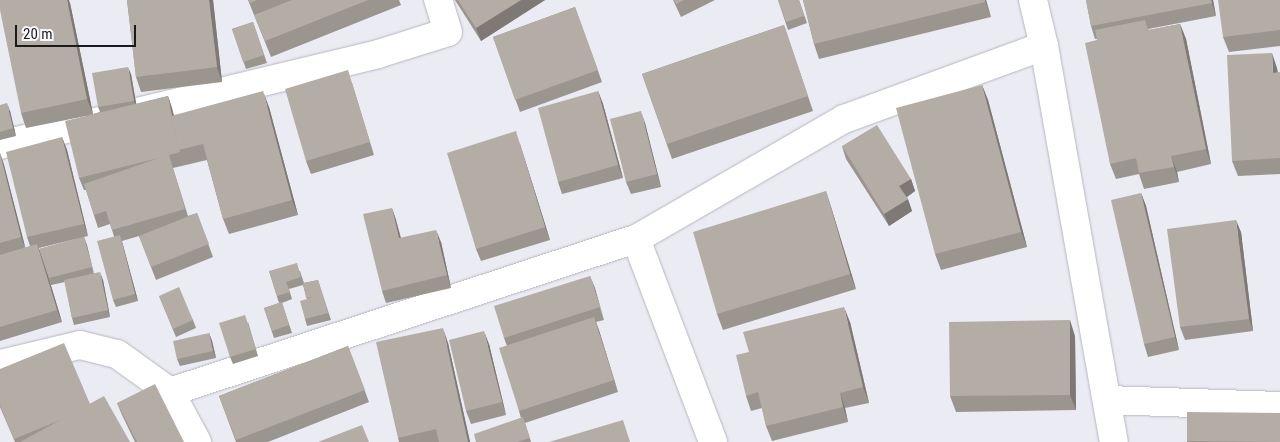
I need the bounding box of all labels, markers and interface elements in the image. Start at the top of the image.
scale bar [18,15,139,47]
text: 20 m [23,25,53,43]

